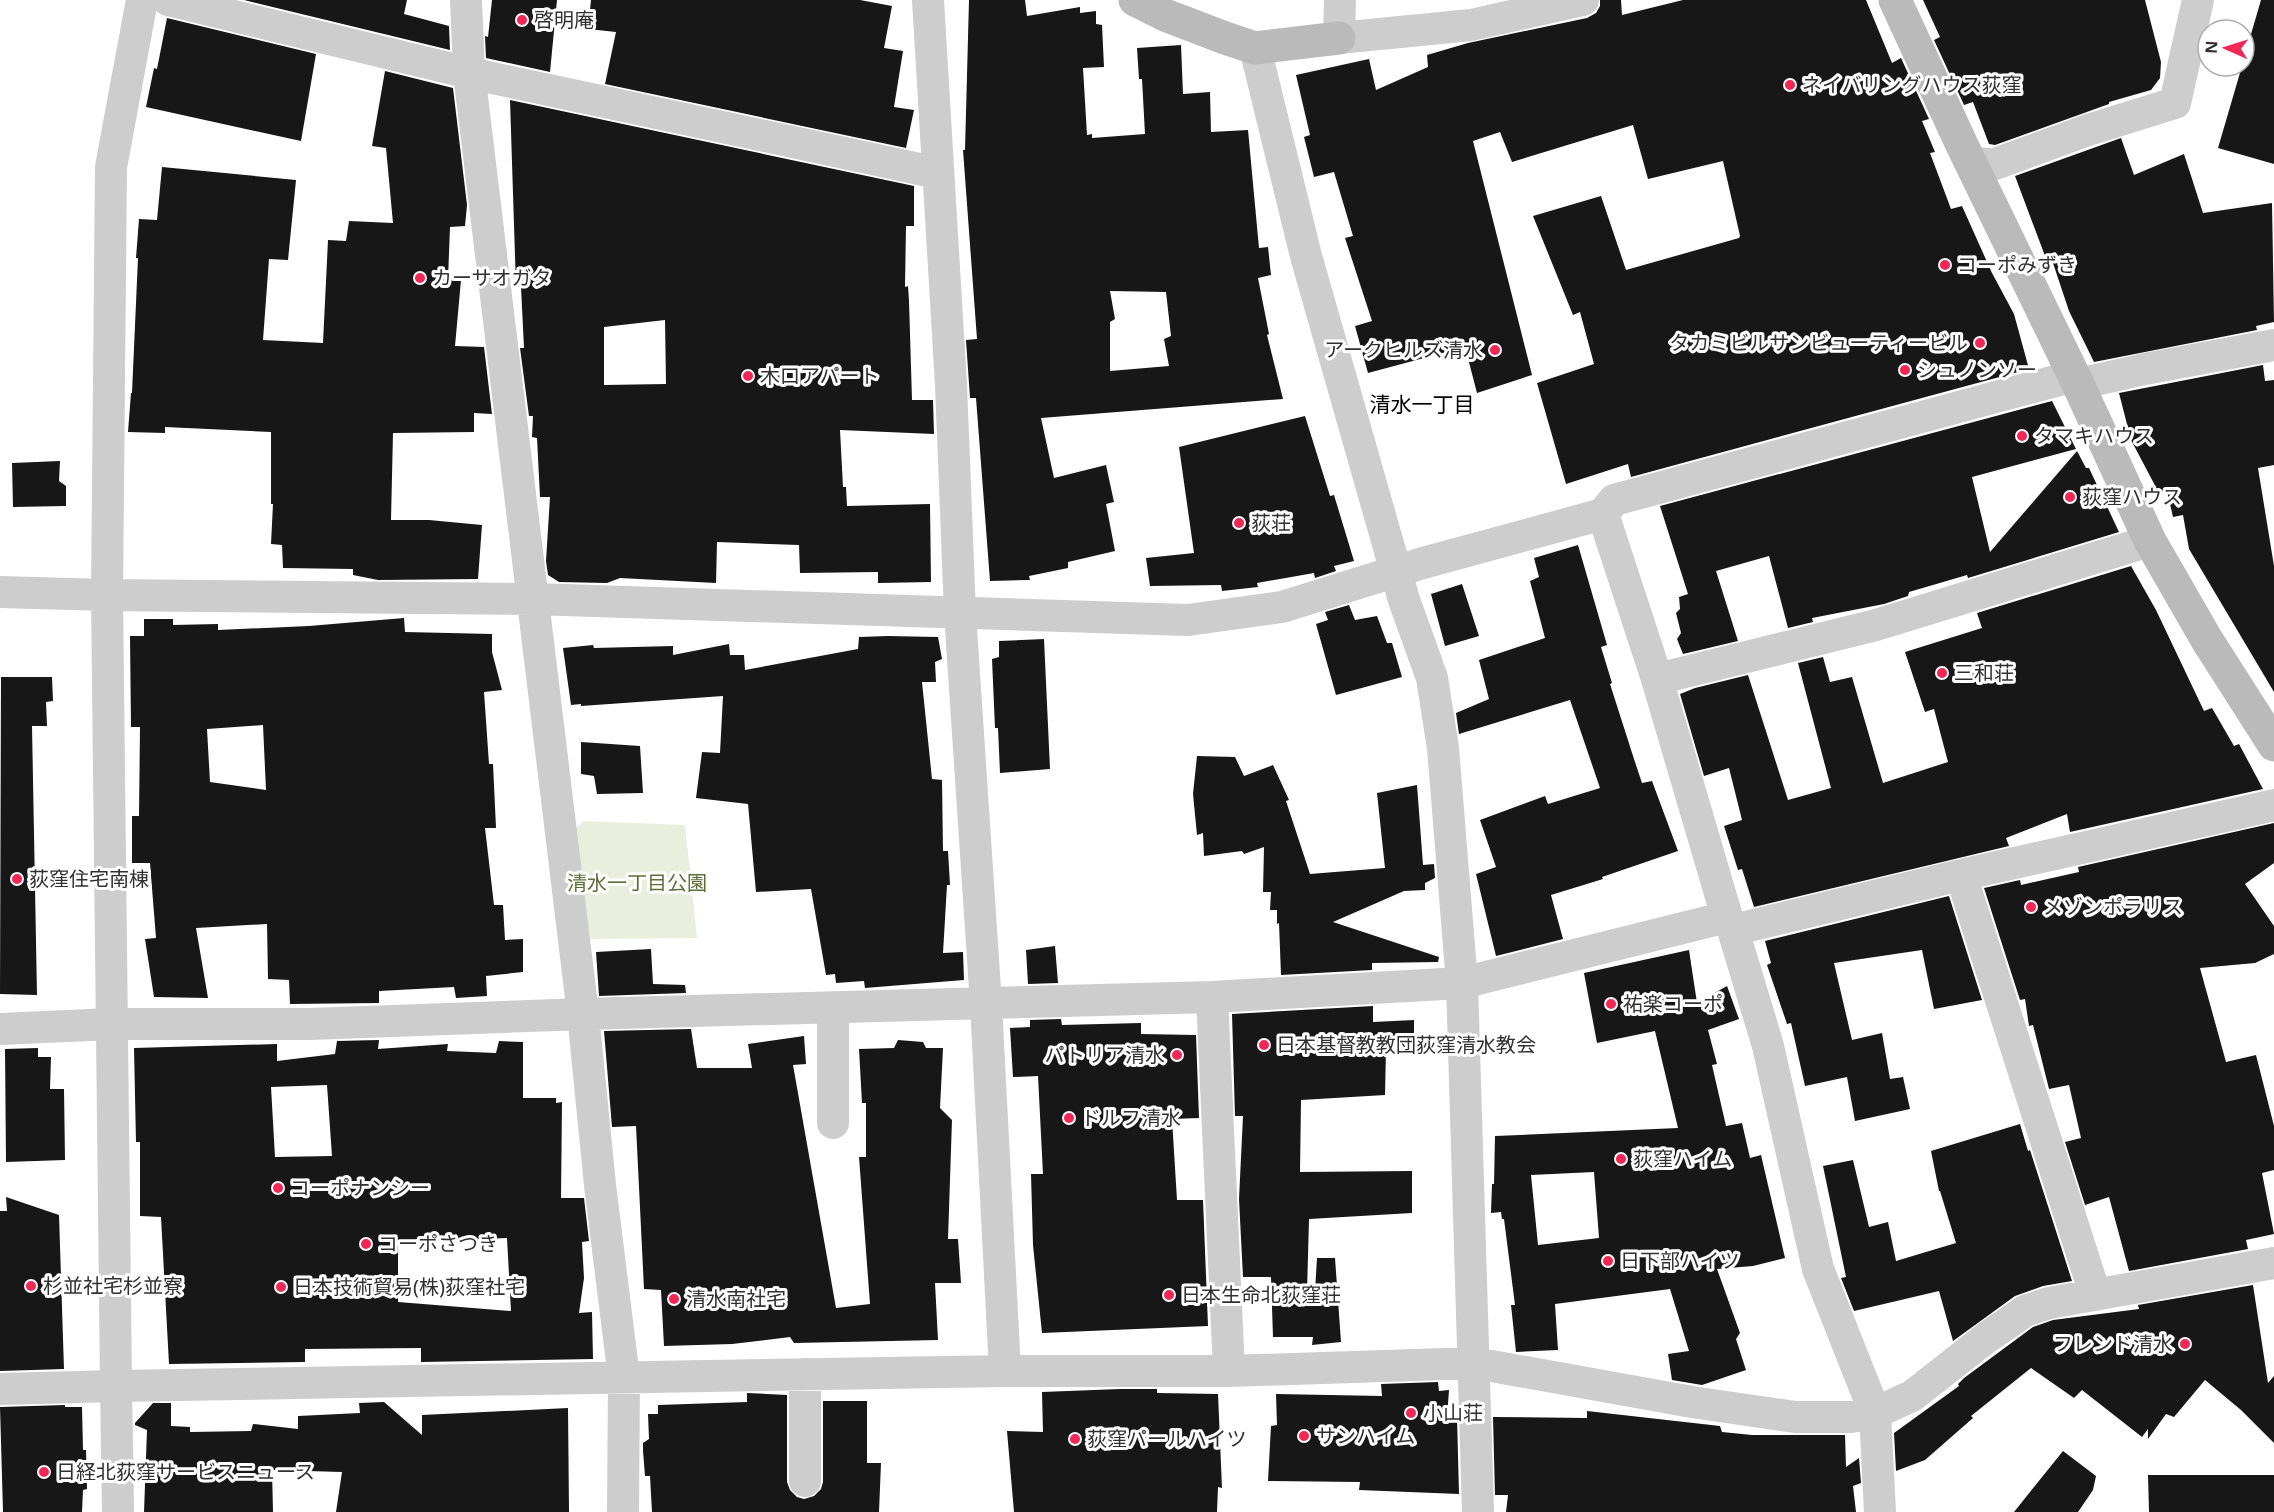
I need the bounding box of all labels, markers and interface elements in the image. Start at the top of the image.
place label: 啓明庵 [534,6,594,33]
marker: 啓明庵 [515,13,529,27]
north arrow [2196,18,2256,78]
text: N [2200,40,2222,54]
place label: ネイバリングハウス荻窪 [1802,71,2022,98]
marker: ネイバリングハウス荻窪 [1783,78,1797,92]
place label: コーポみずき [1957,251,2077,278]
marker: コーポみずき [1938,258,1952,272]
place label: カーサオガタ [432,264,552,291]
marker: カーサオガタ [413,271,427,285]
place label: タカミビルサンビューティービル [1669,329,1968,356]
place label: アークヒルズ清水 [1324,336,1483,363]
marker: タカミビルサンビューティービル [1973,336,1987,350]
marker: アークヒルズ清水 [1488,343,1502,357]
place label: シュノンソー [1917,356,2037,383]
place label: 木口アパート [760,362,880,389]
marker: シュノンソー [1898,363,1912,377]
marker: 木口アパート [741,369,755,383]
district label: 清水一丁目 [1370,390,1475,418]
place label: タマキハウス [2034,422,2154,449]
marker: タマキハウス [2015,429,2029,443]
place label: 荻窪ハウス [2082,483,2182,510]
marker: 荻窪ハウス [2063,490,2077,504]
place label: 荻荘 [1251,509,1291,536]
marker: 荻荘 [1232,516,1246,530]
place label: 三和荘 [1954,659,2014,686]
marker: 三和荘 [1935,666,1949,680]
place label: 荻窪住宅南棟 [29,865,149,892]
park label: 清水一丁目公園 [567,869,707,896]
marker: 荻窪住宅南棟 [10,872,24,886]
place label: メゾンポラリス [2043,893,2183,920]
marker: メゾンポラリス [2024,900,2038,914]
place label: 祐楽コーポ [1623,990,1723,1017]
marker: 祐楽コーポ [1604,997,1618,1011]
place label: 日本基督教教団荻窪清水教会 [1276,1031,1536,1058]
marker: 日本基督教教団荻窪清水教会 [1257,1038,1271,1052]
place label: パトリア清水 [1044,1041,1165,1068]
marker: パトリア清水 [1170,1048,1184,1062]
place label: ドルフ清水 [1081,1104,1181,1131]
marker: ドルフ清水 [1062,1111,1076,1125]
place label: 荻窪ハイム [1633,1145,1732,1172]
marker: 荻窪ハイム [1614,1152,1628,1166]
place label: コーポナンシー [290,1174,430,1201]
marker: コーポナンシー [271,1181,285,1195]
place label: コーポさつき [378,1230,498,1257]
marker: コーポさつき [359,1237,373,1251]
place label: 日下部ハイツ [1620,1247,1740,1274]
marker: 日下部ハイツ [1601,1254,1615,1268]
place label: 杉並社宅杉並寮 [43,1272,183,1299]
place label: 日本技術貿易(株)荻窪社宅 [293,1273,525,1300]
marker: 杉並社宅杉並寮 [24,1279,38,1293]
marker: 日本技術貿易(株)荻窪社宅 [274,1280,288,1294]
place label: 日本生命北荻窪荘 [1181,1281,1341,1308]
place label: 清水南社宅 [686,1285,786,1312]
marker: 日本生命北荻窪荘 [1162,1288,1176,1302]
marker: 清水南社宅 [667,1292,681,1306]
place label: フレンド清水 [2053,1330,2173,1357]
marker: フレンド清水 [2178,1337,2192,1351]
place label: 小山荘 [1423,1399,1483,1426]
marker: 小山荘 [1404,1406,1418,1420]
place label: サンハイム [1316,1422,1415,1449]
place label: 荻窪パールハイツ [1087,1425,1247,1452]
marker: サンハイム [1297,1429,1311,1443]
marker: 荻窪パールハイツ [1068,1432,1082,1446]
place label: 日経北荻窪サービスニュース [56,1458,315,1485]
marker: 日経北荻窪サービスニュース [37,1465,51,1479]

